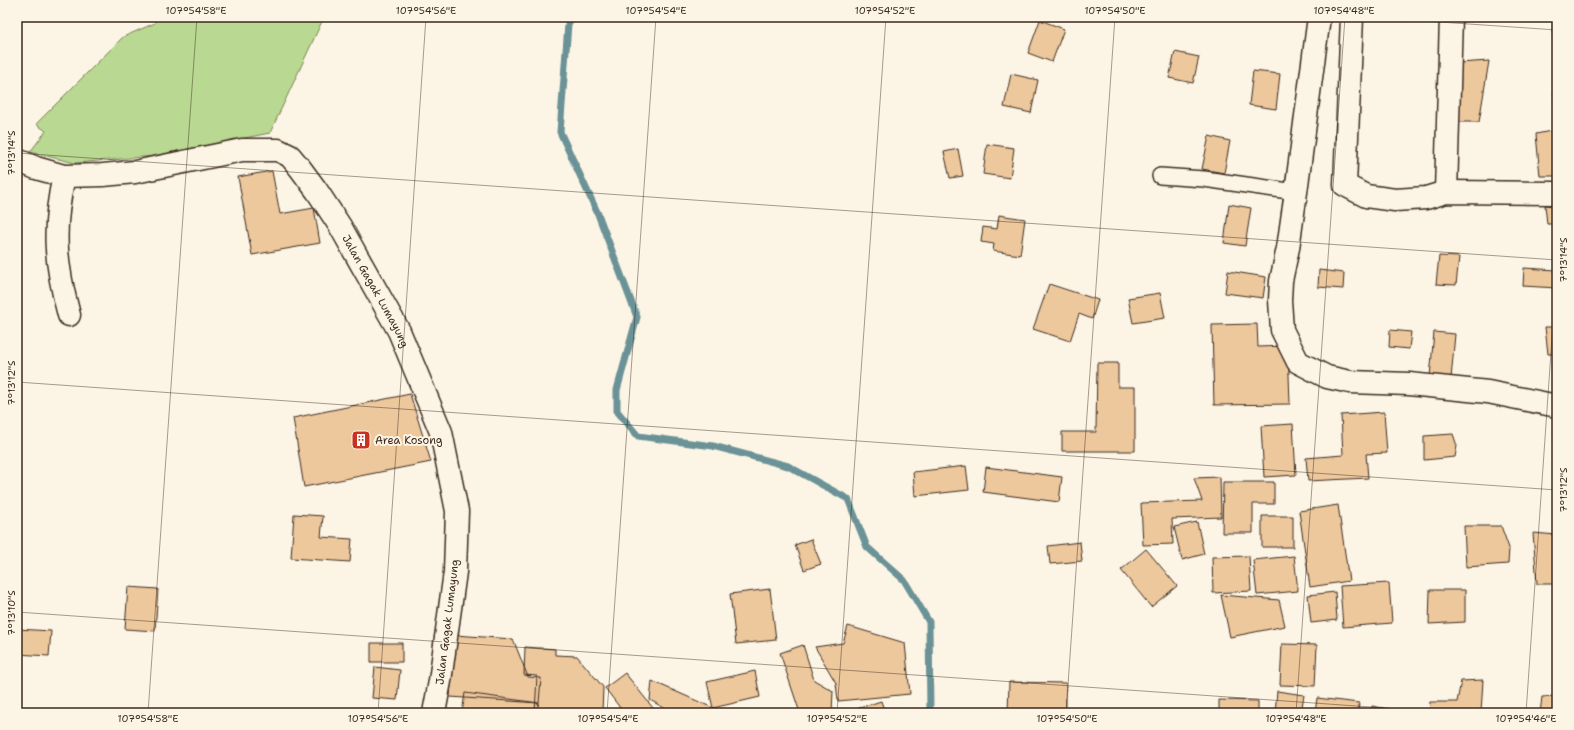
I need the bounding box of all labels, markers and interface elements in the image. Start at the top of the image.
text: 107°54'58"E [166,4,226,17]
text: 107°54'56"E [396,4,456,17]
text: 107°54'54"E [626,4,686,17]
text: 107°54'52"E [855,4,915,17]
text: 107°54'50"E [1084,4,1146,17]
text: 107°54'48"E [1313,4,1375,17]
text: 7°13'14"S [5,130,18,176]
street label: Jalan Gagak Lumayung [338,232,412,350]
text: 7°13'14"S [1557,237,1570,283]
text: 7°13'12"S [5,360,18,406]
building icon: Area Kosong [350,429,372,451]
place label: Area Kosong [375,433,443,448]
text: 7°13'12"S [1557,467,1570,513]
street label: Jalan Gagak Lumayung [432,558,463,686]
text: 7°13'10"S [5,590,18,636]
text: 107°54'58"E [118,712,178,725]
text: 107°54'56"E [348,712,408,725]
text: 107°54'54"E [578,712,638,725]
text: 107°54'52"E [807,712,867,725]
text: 107°54'50"E [1036,712,1098,725]
text: 107°54'48"E [1265,712,1327,725]
text: 107°54'46"E [1496,712,1556,725]

